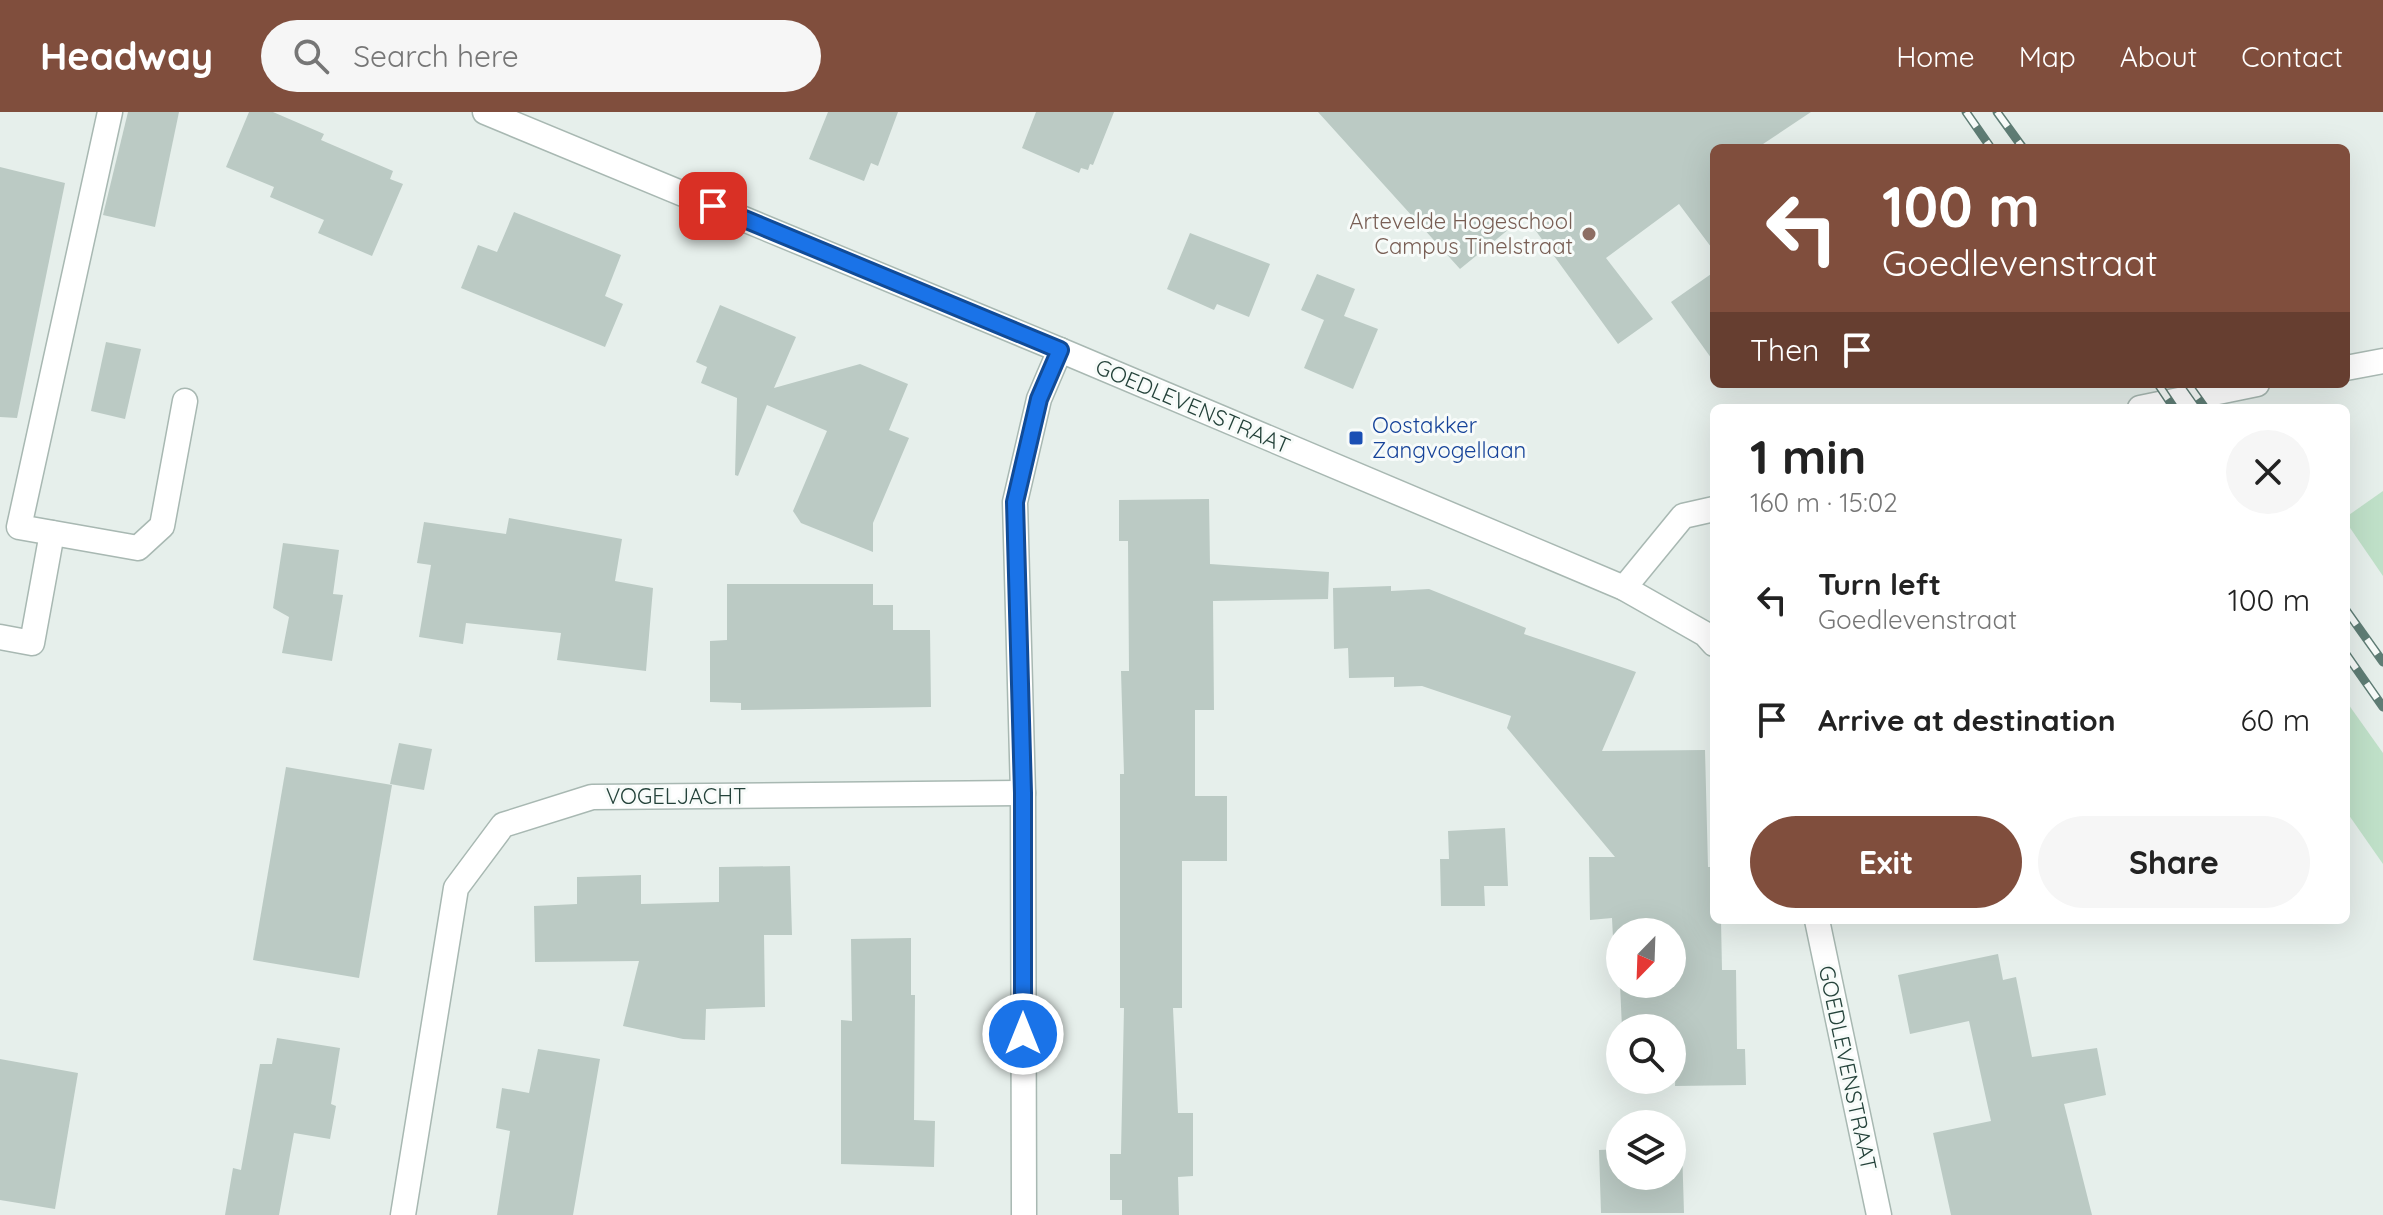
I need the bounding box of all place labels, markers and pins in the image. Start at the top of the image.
pin [679,172,747,240]
place label: Artevelde Hogeschool Campus Tinelstraat [1349,207,1573,260]
marker: Artevelde Hogeschool Campus Tinelstraat [1580,225,1598,243]
place label: Oostakker Zangvogellaan [1372,411,1526,464]
marker: Oostakker Zangvogellaan [1347,429,1365,447]

